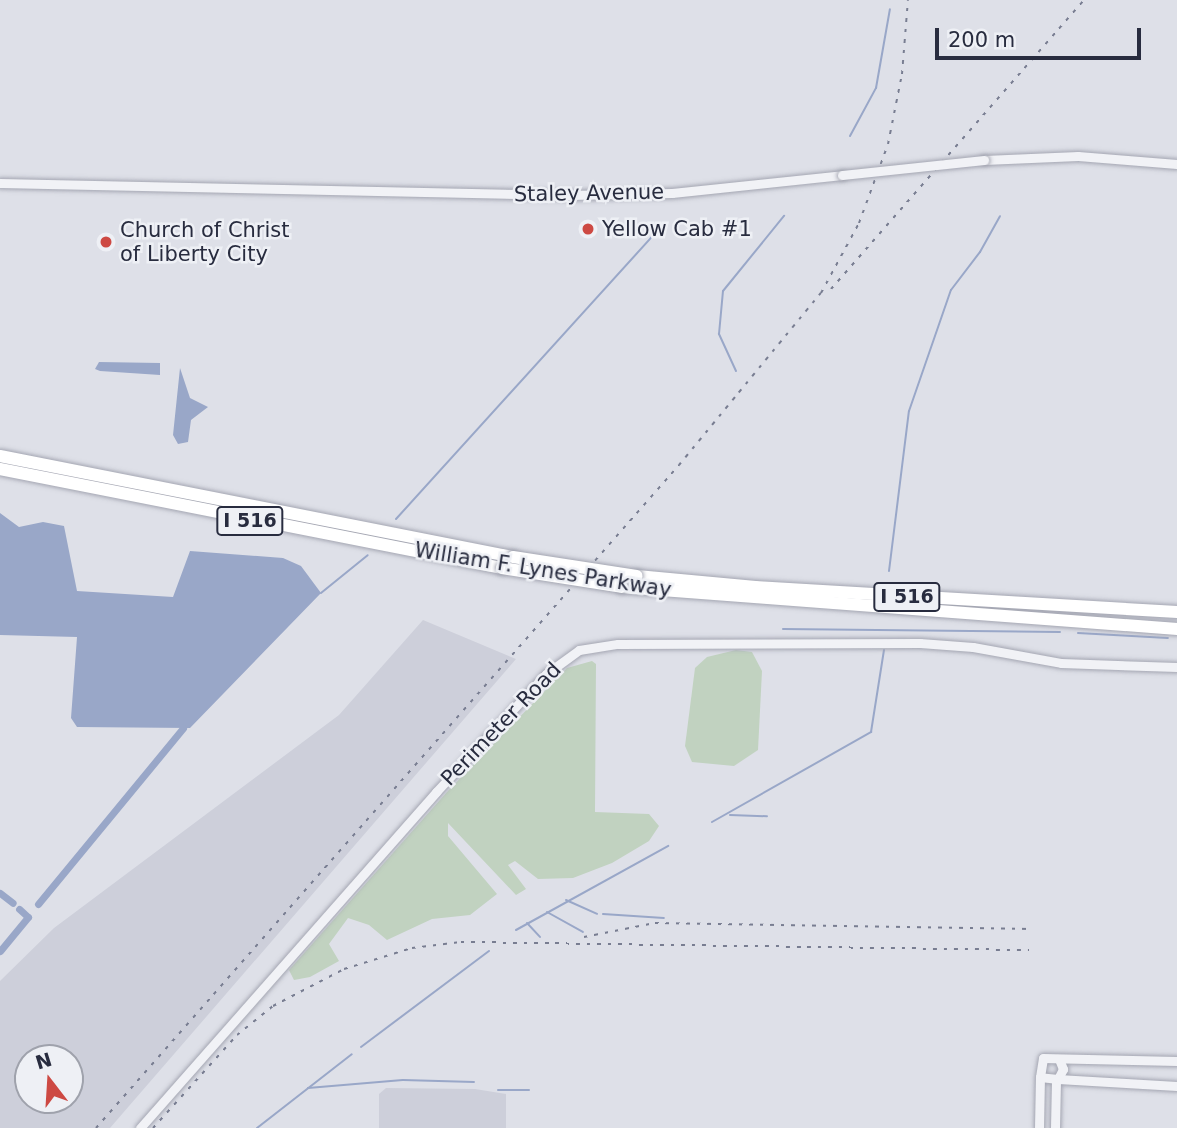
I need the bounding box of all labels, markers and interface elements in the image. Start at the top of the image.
scale bar [939,14,1146,58]
text: 200 m [948,28,1015,52]
street label: Staley Avenue [514,179,664,207]
place label: Yellow Cab #1 [602,216,752,242]
place label: Church of Christ of Liberty City [120,217,290,267]
marker: Yellow Cab #1 [580,221,596,237]
marker: Church of Christ of Liberty City [98,234,114,250]
road number: I 516 [215,506,285,536]
street label: William F. Lynes Parkway [413,537,673,603]
road number: I 516 [872,582,942,612]
street label: Perimeter Road [436,657,566,791]
north arrow [14,1044,84,1114]
text: N [33,1048,54,1074]

